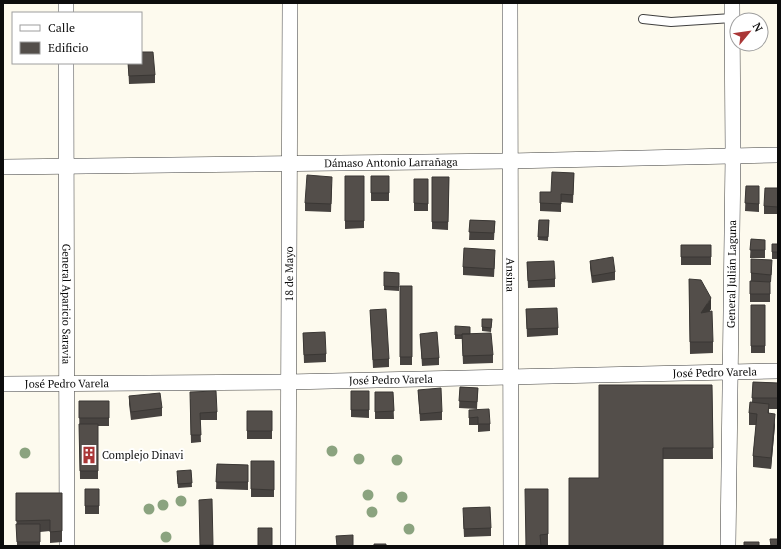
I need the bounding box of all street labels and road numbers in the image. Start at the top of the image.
street label: Dámaso Antonio Larrañaga [324,155,458,170]
street label: General Julián Laguna [724,219,739,328]
street label: General Aparicio Saravia [59,244,74,365]
street label: 18 de Mayo [282,246,296,302]
street label: Ansina [503,258,518,293]
street label: José Pedro Varela [673,364,758,380]
street label: José Pedro Varela [349,372,434,388]
street label: José Pedro Varela [25,376,110,391]

